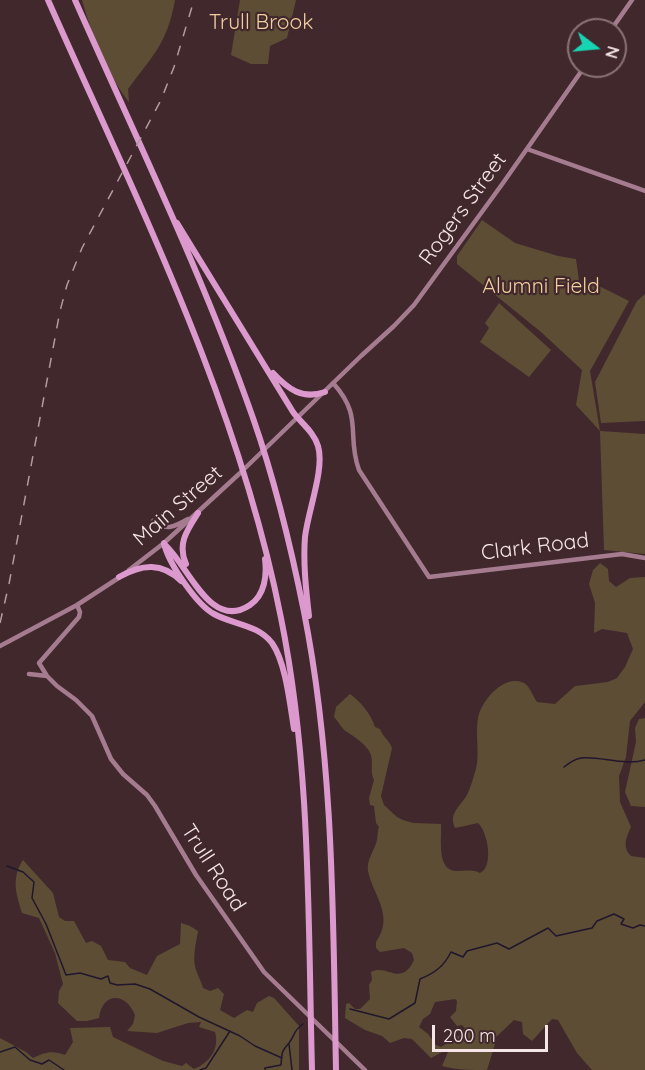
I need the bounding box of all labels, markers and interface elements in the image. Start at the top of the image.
park label: Trull Brook [209,10,313,36]
north arrow [567,18,627,78]
text: N [601,44,624,61]
street label: Rogers Street [414,148,512,270]
park label: Alumni Field [482,274,600,300]
street label: Main Street [128,460,228,552]
street label: Clark Road [480,528,590,566]
street label: Trull Road [175,820,251,916]
scale bar [435,1013,550,1051]
text: 200 m [443,1024,496,1047]

